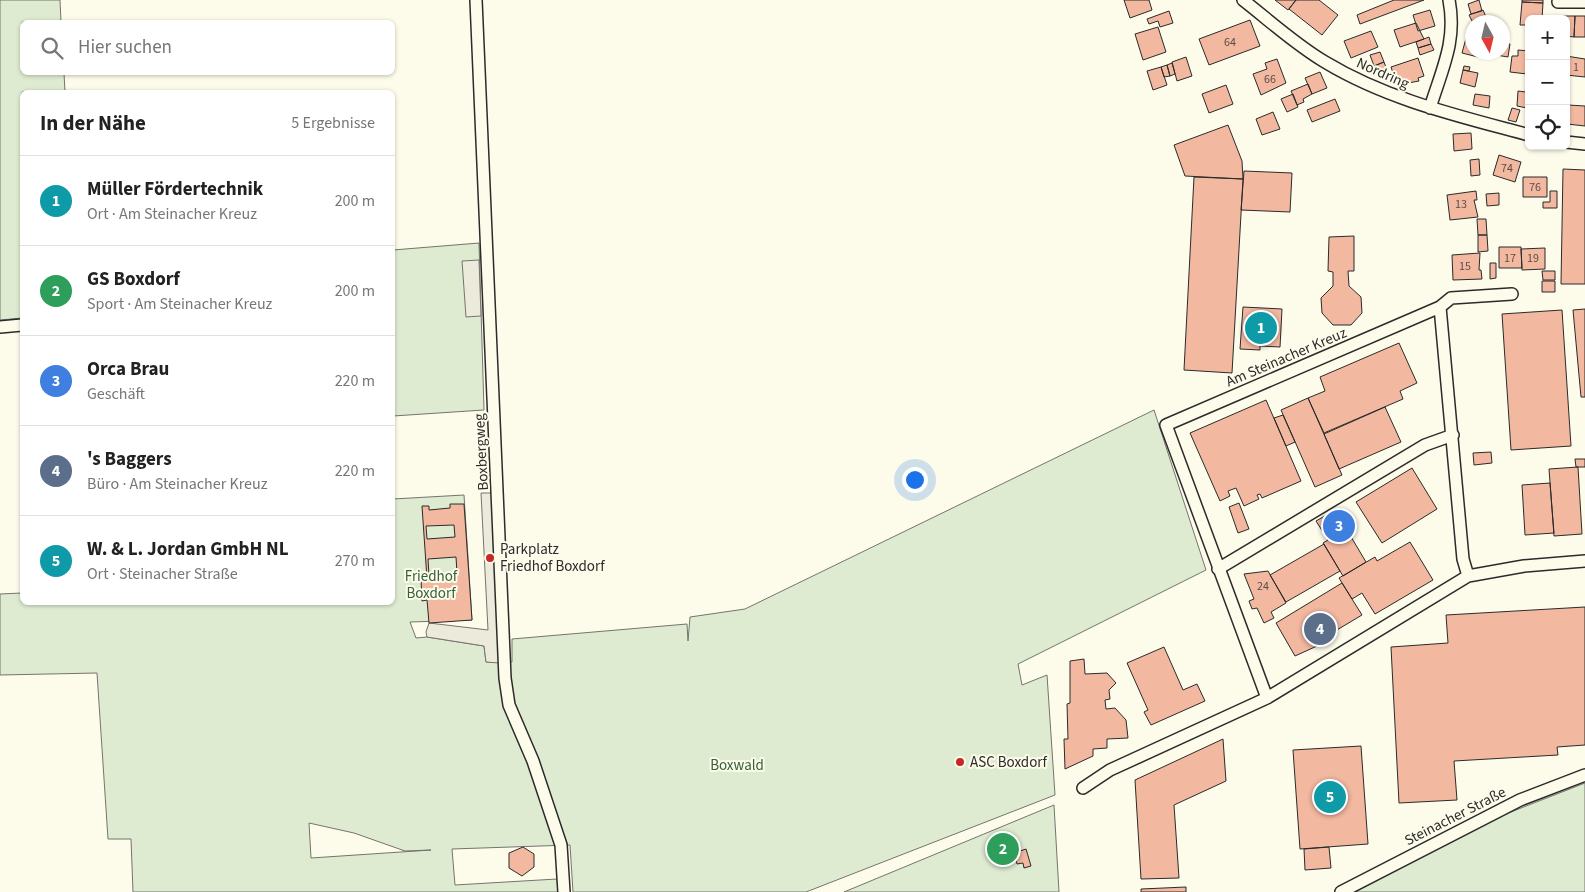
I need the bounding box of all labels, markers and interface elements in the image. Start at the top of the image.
north arrow [1465,15,1510,60]
map controls [1525,15,1570,150]
button: + [1525,15,1570,60]
search box [20,20,395,75]
icon: search [38,34,66,62]
text: Hier suchen [78,34,172,61]
house number: 64 [1224,34,1236,51]
street label: Nordring [1353,52,1413,95]
house number: 1 [1573,59,1579,76]
button: − [1525,60,1570,105]
house number: 66 [1264,71,1276,88]
button: locate [1525,105,1570,150]
text: In der Nähe [40,108,146,138]
text: 5 Ergebnisse [291,112,375,134]
house number: 74 [1501,160,1513,177]
text: Müller Fördertechnik [87,176,263,203]
house number: 76 [1529,179,1541,196]
text: 1 [52,190,60,212]
text: 200 m [335,190,375,212]
house number: 13 [1455,196,1467,213]
text: Ort · Am Steinacher Kreuz [87,203,257,225]
house number: 17 [1504,250,1516,267]
house number: 19 [1527,250,1539,267]
house number: 15 [1459,258,1471,275]
text: GS Boxdorf [87,266,180,293]
text: 2 [52,280,60,302]
text: 200 m [335,280,375,302]
text: Sport · Am Steinacher Kreuz [87,293,272,315]
pin: 1 [1245,309,1277,347]
street label: Am Steinacher Kreuz [1223,323,1350,392]
text: Orca Brau [87,356,169,383]
text: 3 [52,370,60,392]
text: 220 m [335,370,375,392]
text: Geschäft [87,383,145,405]
street label: Boxbergweg [469,412,494,491]
text: 's Baggers [87,446,172,473]
text: 4 [52,460,60,482]
text: 220 m [335,460,375,482]
your location [902,467,928,493]
text: Büro · Am Steinacher Kreuz [87,473,268,495]
pin: 3 [1323,507,1355,545]
text: W. & L. Jordan GmbH NL [87,536,289,563]
place label: Parkplatz Friedhof Boxdorf [500,539,605,577]
text: 5 [52,550,60,572]
text: 270 m [335,550,375,572]
marker: Parkplatz Friedhof Boxdorf [484,552,496,564]
text: Ort · Steinacher Straße [87,563,238,585]
park label: Friedhof Boxdorf [405,566,458,604]
house number: 24 [1257,578,1269,595]
pin: 4 [1304,610,1336,648]
place label: ASC Boxdorf [970,752,1047,773]
park label: Boxwald [710,755,764,776]
marker: ASC Boxdorf [954,756,966,768]
pin: 5 [1314,778,1346,816]
street label: Steinacher Straße [1401,782,1510,851]
pin: 2 [987,830,1019,868]

